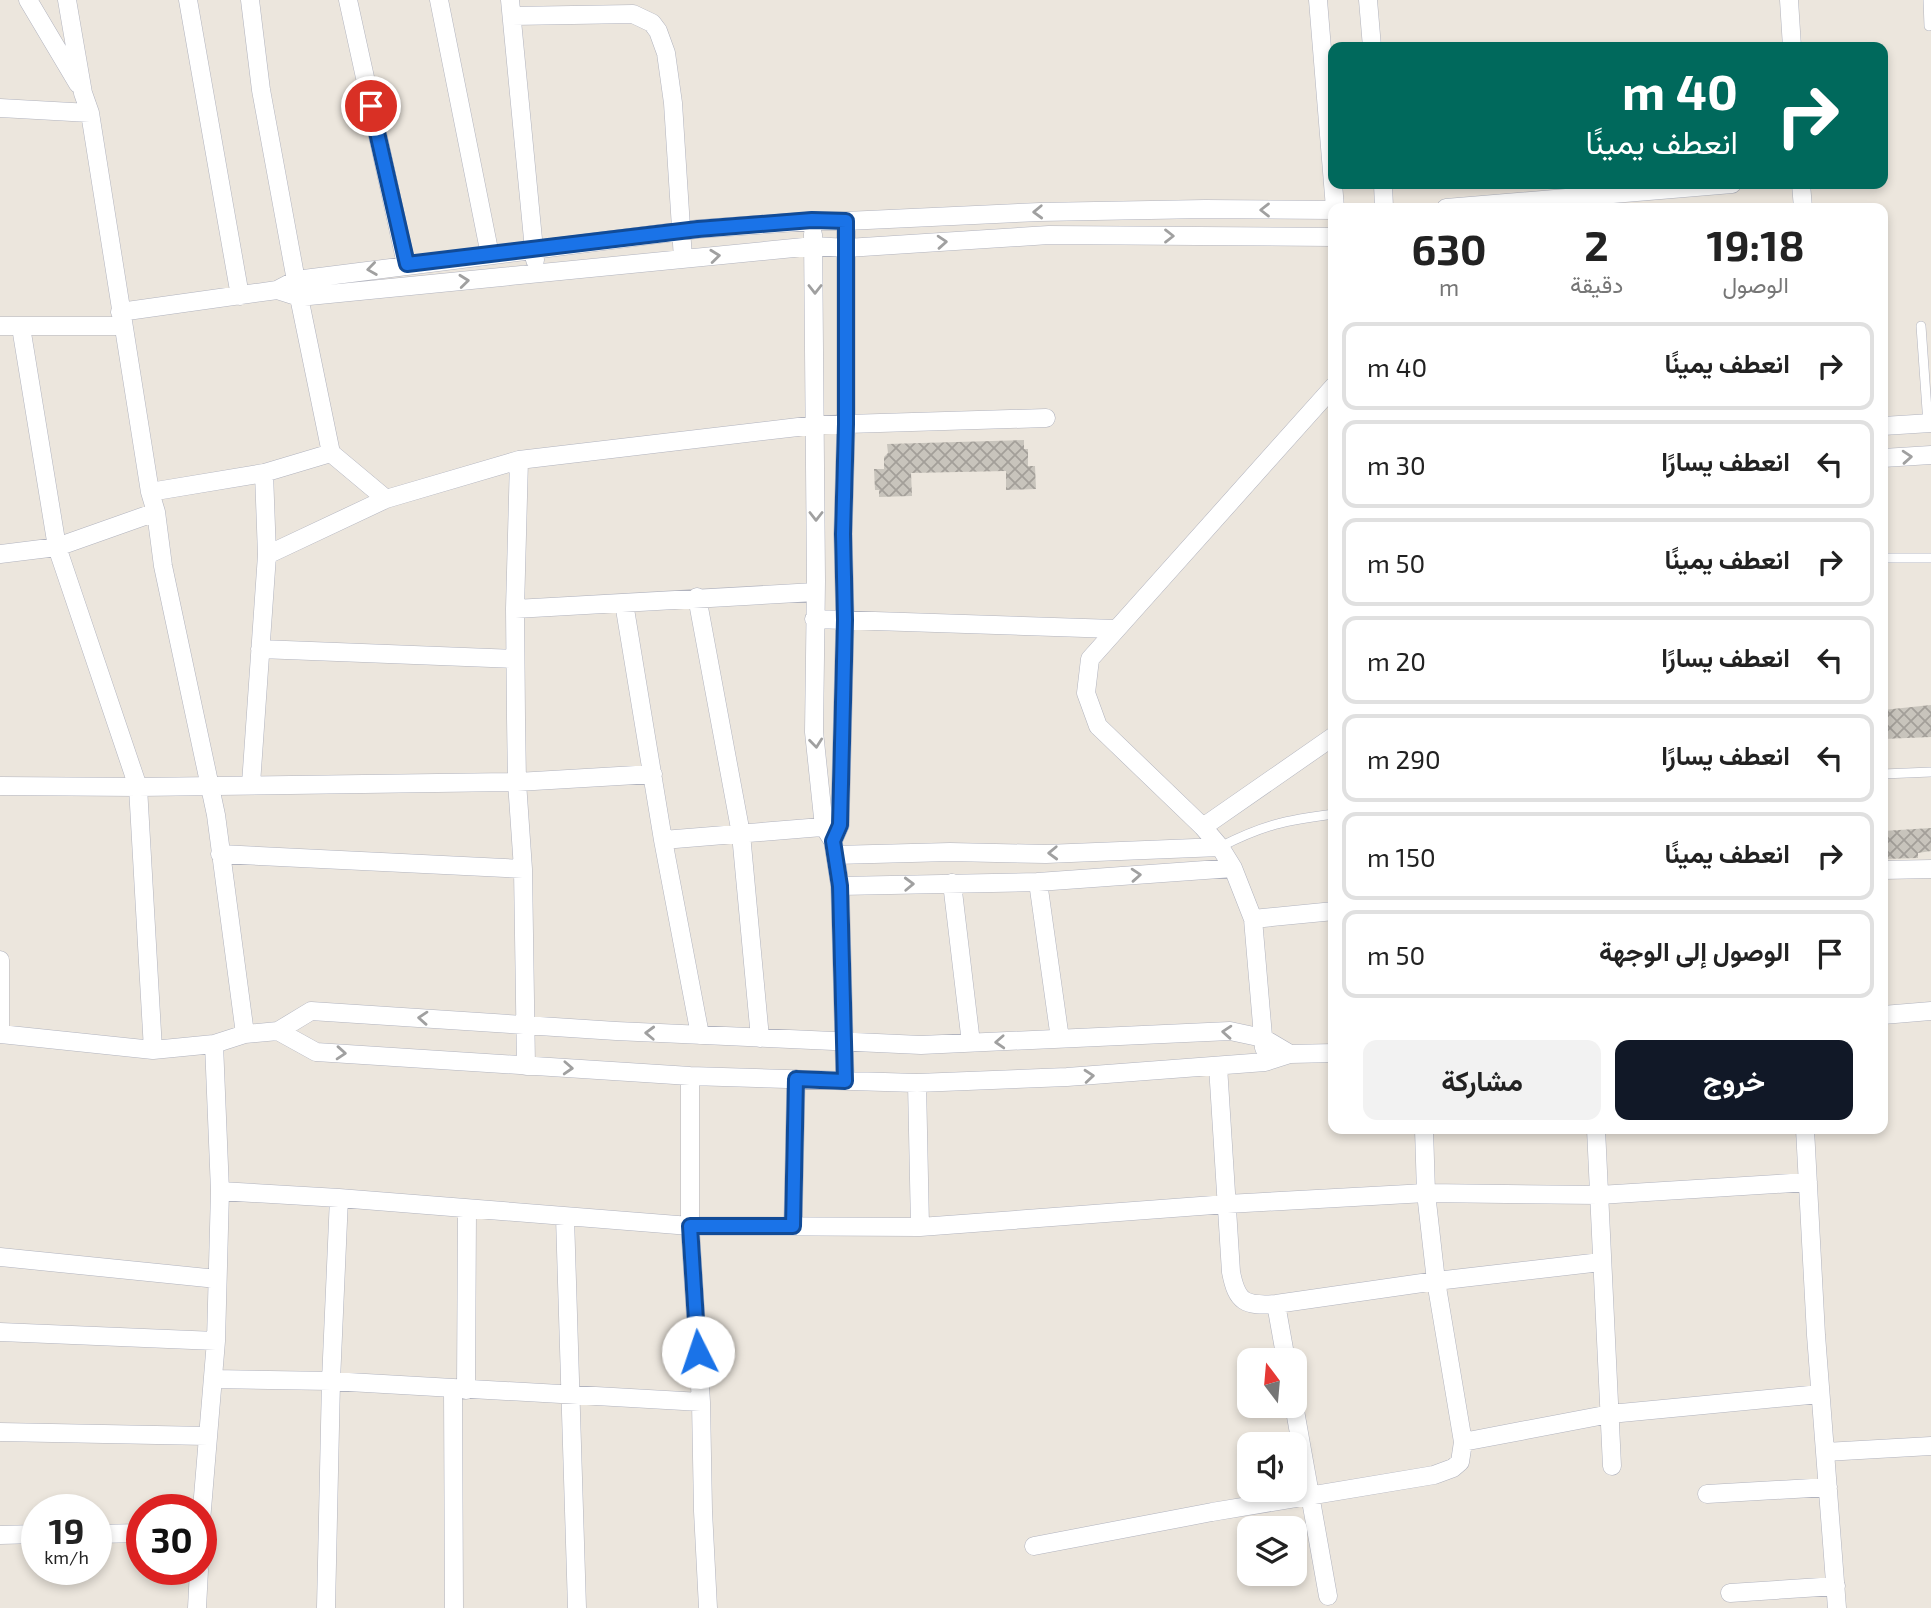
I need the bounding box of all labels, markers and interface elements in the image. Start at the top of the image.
text: 40 m [1622,61,1738,120]
icon: right [1762,70,1853,161]
pin [341,76,401,136]
icon: arrive [352,87,390,125]
text: انعطف يمينًا [1586,122,1738,160]
one-way arrow [1260,202,1271,217]
one-way arrow [1032,205,1043,220]
text: 2 [1584,219,1609,269]
text: 19:18 [1707,219,1805,269]
text: 630 [1411,223,1487,273]
one-way arrow [1164,228,1175,244]
one-way arrow [936,235,947,250]
one-way arrow [710,249,721,264]
one-way arrow [366,261,378,276]
text: دقيقة [1570,270,1623,298]
text: الوصول [1722,270,1789,298]
one-way arrow [458,273,470,288]
text: m [1439,273,1459,301]
one-way arrow [807,284,823,294]
text: انعطف يمينًا [1665,347,1790,378]
icon: right [1811,347,1849,385]
text: 40 m [1367,351,1427,382]
text: انعطف يسارًا [1661,445,1790,476]
icon: left [1811,445,1849,483]
text: 30 m [1367,449,1426,480]
one-way arrow [1902,450,1913,465]
one-way arrow [808,511,823,522]
text: انعطف يمينًا [1665,543,1790,574]
icon: right [1811,543,1849,581]
text: 50 m [1367,547,1425,578]
text: انعطف يسارًا [1661,641,1790,672]
icon: left [1811,641,1849,679]
text: 20 m [1367,645,1426,676]
one-way arrow [808,738,823,749]
text: انعطف يسارًا [1661,739,1790,770]
icon: left [1811,739,1849,777]
text: 290 m [1367,743,1441,774]
text: انعطف يمينًا [1665,837,1790,868]
icon: right [1811,837,1849,875]
text: 150 m [1367,841,1436,872]
one-way arrow [1048,845,1058,861]
one-way arrow [1131,868,1142,883]
one-way arrow [903,877,914,892]
text: الوصول إلى الوجهة [1599,935,1790,966]
icon: arrive [1811,935,1849,973]
text: 50 m [1367,939,1425,970]
one-way arrow [417,1011,428,1026]
one-way arrow [644,1025,655,1040]
one-way arrow [1221,1025,1232,1040]
one-way arrow [994,1034,1005,1049]
button: مشاركة [1363,1040,1601,1120]
button: خروج [1615,1040,1853,1120]
one-way arrow [336,1045,347,1060]
one-way arrow [563,1060,574,1075]
one-way arrow [1084,1069,1095,1084]
position arrow [661,1315,735,1389]
north arrow [1237,1348,1307,1418]
map controls [1237,1348,1307,1586]
button: sound [1237,1432,1307,1502]
speed limit sign: 30 [126,1494,217,1585]
text: 19 [49,1509,84,1551]
button: layers [1237,1516,1307,1586]
text: km/h [44,1546,89,1568]

